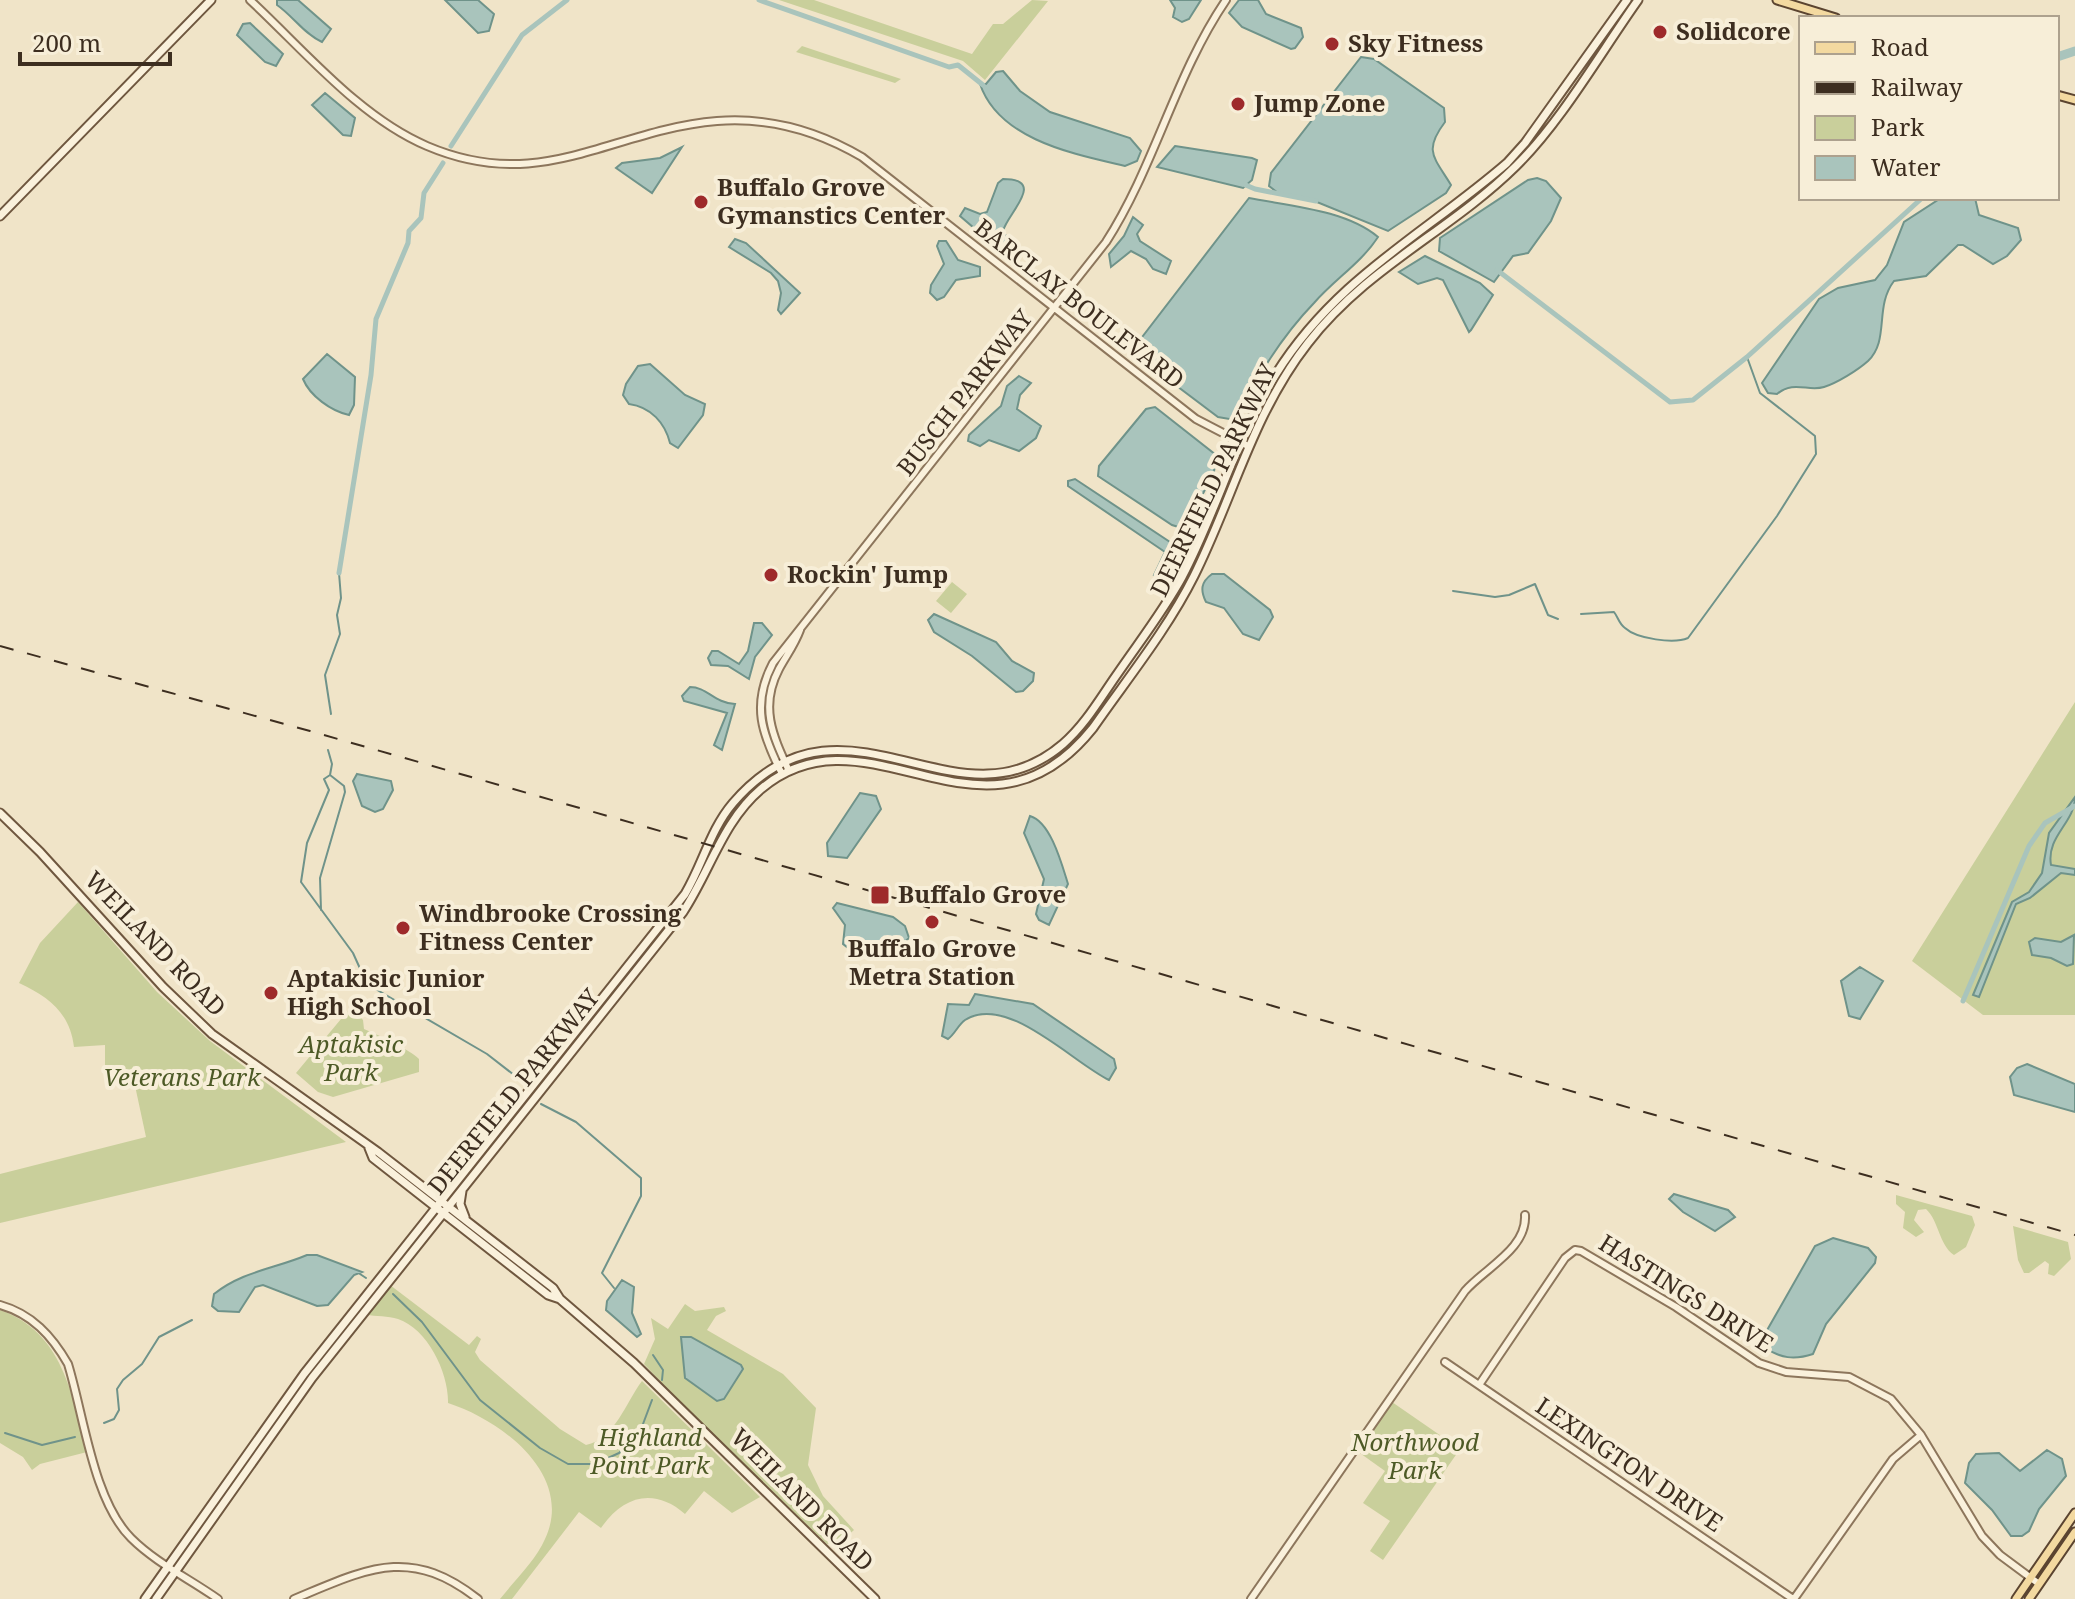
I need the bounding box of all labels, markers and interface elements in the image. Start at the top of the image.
place label: Solidcore [1676,14,1791,47]
scale bar [20,16,170,66]
legend [1799,16,2059,200]
marker: Solidcore [1651,23,1669,41]
text: 200 m [32,26,101,59]
place label: Sky Fitness [1348,26,1483,59]
text: Road [1871,30,1929,63]
marker: Sky Fitness [1323,35,1341,53]
text: Railway [1871,70,1963,103]
place label: Jump Zone [1253,86,1385,119]
marker: Jump Zone [1229,95,1247,113]
text: Park [1871,110,1925,143]
text: Water [1871,150,1941,183]
place label: Buffalo Grove Gymanstics Center [717,170,946,231]
marker: Buffalo Grove Gymanstics Center [692,193,710,211]
street label: BARCLAY BOULEVARD [968,210,1192,395]
street label: BUSCH PARKWAY [889,301,1040,482]
street label: DEERFIELD PARKWAY [1142,356,1284,602]
place label: Rockin' Jump [787,557,948,590]
marker: Rockin' Jump [762,566,780,584]
street label: WEILAND ROAD [78,863,234,1023]
place label: Buffalo Grove [898,877,1066,910]
marker: Buffalo Grove [869,884,891,906]
place label: Windbrooke Crossing Fitness Center [419,896,682,957]
marker: Buffalo Grove Metra Station [923,913,941,931]
marker: Windbrooke Crossing Fitness Center [394,919,412,937]
place label: Buffalo Grove Metra Station [848,931,1016,992]
place label: Aptakisic Junior High School [287,961,485,1022]
street label: DEERFIELD PARKWAY [419,980,607,1201]
marker: Aptakisic Junior High School [262,984,280,1002]
park label: Aptakisic Park [297,1027,404,1088]
park label: Veterans Park [103,1060,262,1093]
street label: HASTINGS DRIVE [1593,1226,1780,1360]
street label: LEXINGTON DRIVE [1530,1389,1730,1539]
park label: Highland Point Park [589,1420,711,1481]
street label: WEILAND ROAD [724,1420,882,1578]
park label: Northwood Park [1350,1425,1479,1486]

